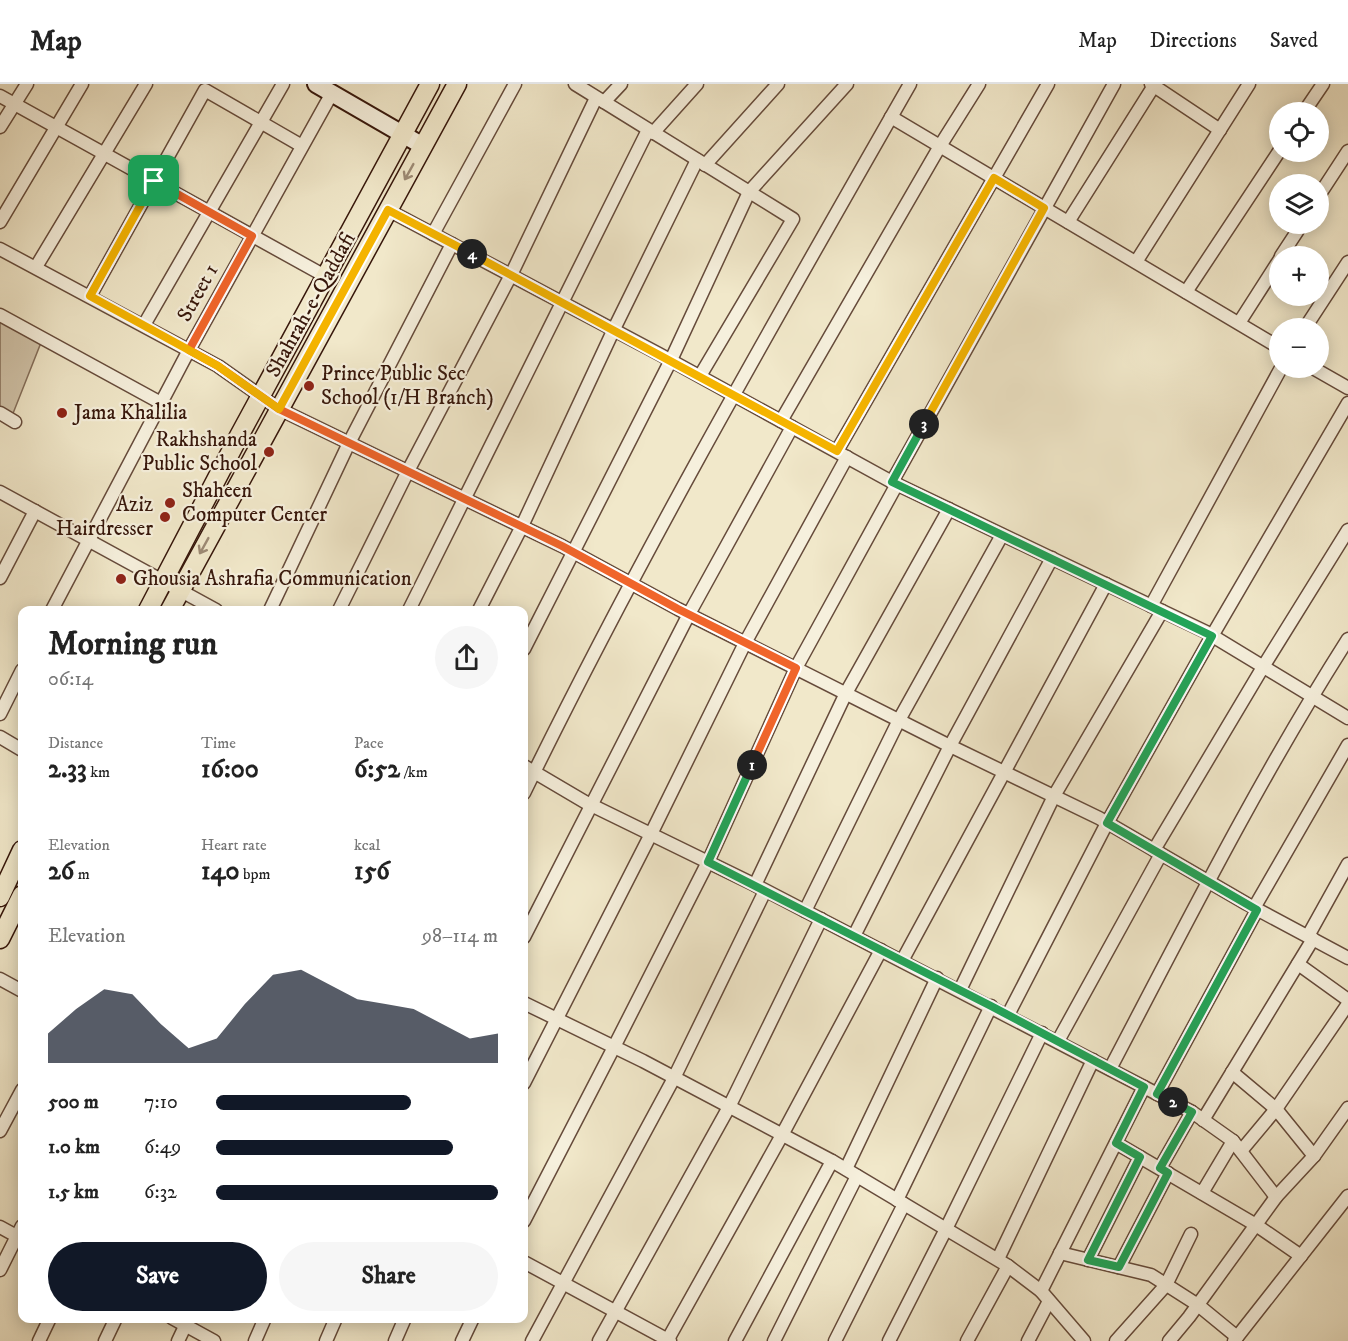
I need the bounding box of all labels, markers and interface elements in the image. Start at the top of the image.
text: Map [30,24,82,59]
text: Map [1078,28,1117,54]
text: Directions [1150,28,1237,54]
text: Saved [1270,28,1318,54]
map controls [1269,102,1329,378]
button: locate [1269,102,1329,162]
pin [128,155,179,206]
one-way arrow [403,163,415,180]
icon: arrive [137,164,170,197]
button: layers [1269,174,1329,234]
street label: Shahrah-e-Qaddafi [260,228,362,382]
pin: 4 [457,239,487,269]
text: 4 [467,244,477,264]
button: + [1269,246,1329,306]
street label: Street 1 [172,260,224,326]
button: − [1269,318,1329,378]
place label: Prince Public Sec School (1/H Branch) [321,361,494,411]
marker: Prince Public Sec School (1/H Branch) [302,379,316,393]
place label: Jama Khalilia [72,400,187,426]
marker: Jama Khalilia [55,406,69,420]
pin: 3 [909,409,939,439]
text: 3 [921,414,927,434]
place label: Rakhshanda Public School [142,427,258,477]
marker: Rakhshanda Public School [262,445,276,459]
place label: Shaheen Computer Center [182,478,327,528]
place label: Aziz Hairdresser [56,492,153,542]
marker: Shaheen Computer Center [163,496,177,510]
marker: Aziz Hairdresser [158,510,172,524]
one-way arrow [198,537,210,554]
place label: Ghousia Ashrafia Communication [133,566,412,592]
marker: Ghousia Ashrafia Communication [114,572,128,586]
text: Morning run [48,624,217,665]
button: share [435,626,498,689]
text: 06:14 [48,667,93,692]
text: Distance [48,733,103,753]
text: Time [201,733,236,753]
text: Pace [354,733,384,753]
pin: 1 [737,750,767,780]
text: 2.33 [48,753,87,786]
text: 16:00 [201,753,259,786]
text: 6:52 [354,753,400,786]
text: 1 [749,755,755,775]
text: km [87,762,110,782]
text: /km [400,762,428,782]
text: Elevation [48,835,110,855]
text: Heart rate [201,835,267,855]
text: kcal [354,835,380,855]
text: 26 [48,855,74,888]
text: 140 [201,855,240,888]
text: 156 [354,855,390,888]
text: m [74,864,90,884]
text: bpm [240,864,271,884]
text: Elevation [48,924,125,949]
text: 98–114 m [422,924,498,949]
pin: 2 [1158,1087,1188,1117]
text: 500 m [48,1090,99,1115]
text: 7:10 [144,1090,178,1115]
text: 2 [1169,1092,1177,1112]
text: 1.0 km [48,1135,100,1160]
text: 6:49 [144,1135,181,1160]
text: 1.5 km [48,1180,99,1205]
text: 6:32 [144,1180,177,1205]
button: Save [48,1242,267,1311]
button: Share [279,1242,498,1311]

